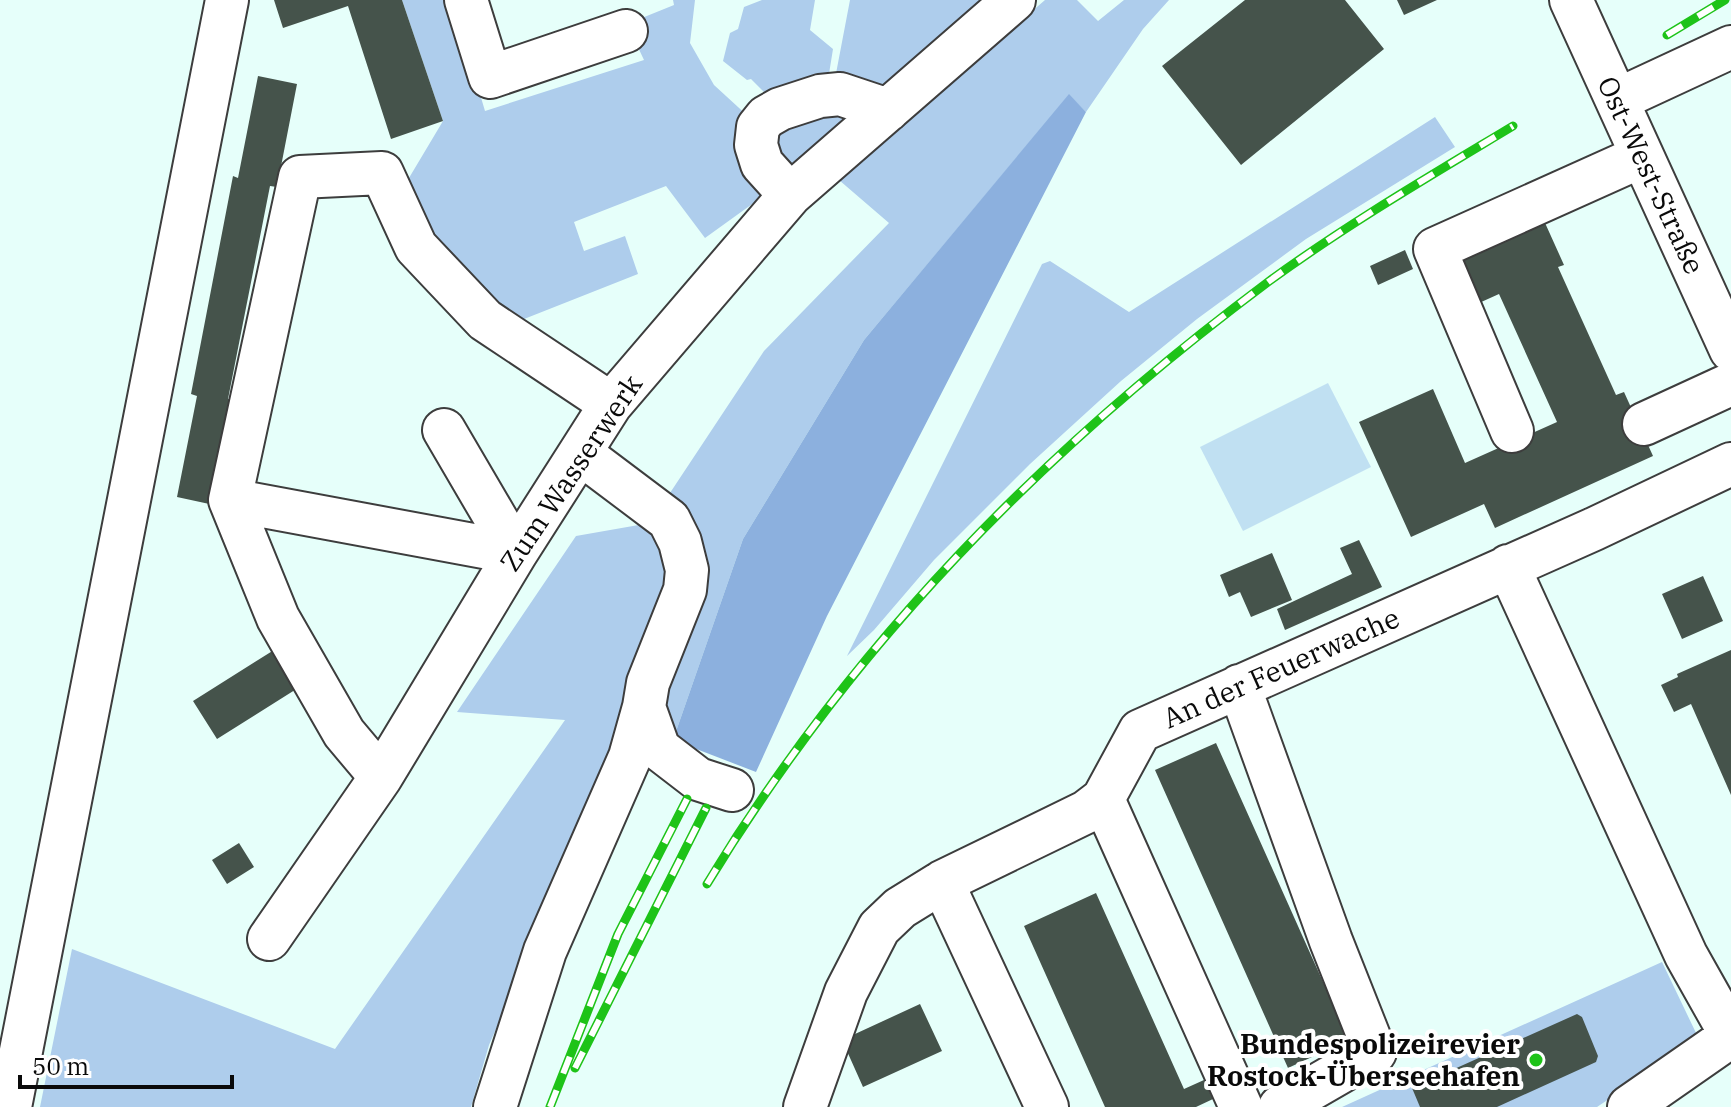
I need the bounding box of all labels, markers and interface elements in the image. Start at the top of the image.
street label: Ost-West-Straße [1589,70,1713,280]
street label: Zum Wasserwerk [491,367,650,578]
street label: An der Feuerwache [1157,599,1405,736]
place label: Bundespolizeirevier Rostock-Überseehafen [1207,1025,1520,1094]
scale bar [20,1039,232,1089]
text: 50 m [32,1050,89,1082]
marker: Bundespolizeirevier Rostock-Überseehafen [1527,1051,1545,1069]

